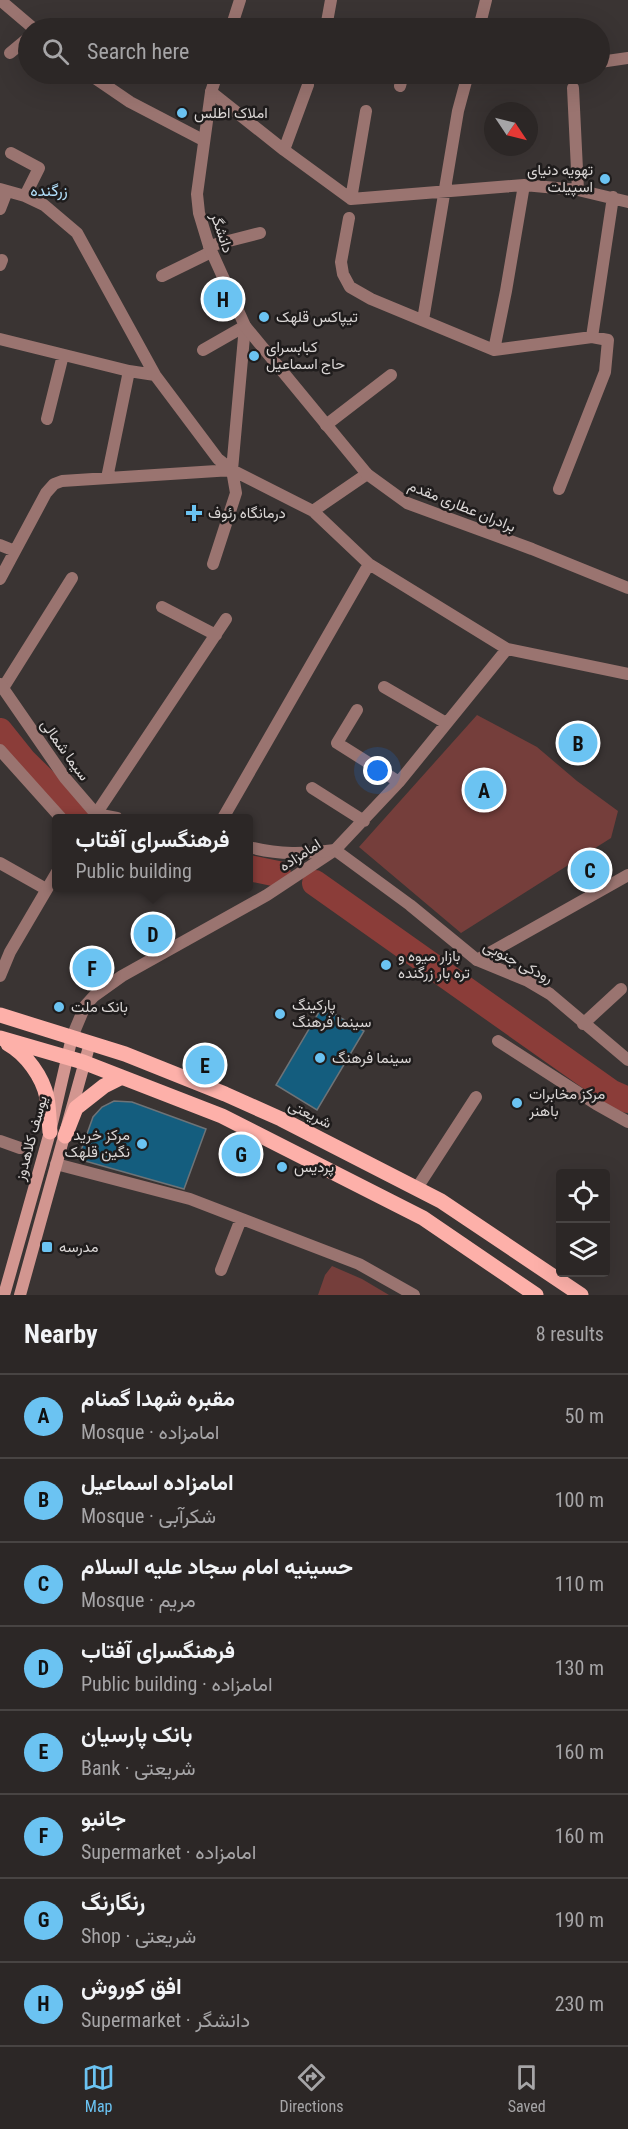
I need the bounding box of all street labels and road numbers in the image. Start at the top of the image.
street label: دانشگر [206,210,237,255]
street label: برادران عطاری مقدم [405,476,518,537]
street label: سیما شمالی [36,716,93,785]
street label: امامزاده [276,835,324,875]
street label: رودکی جنوبی [480,937,556,988]
street label: یوسف کلاهدوز [11,1094,51,1183]
street label: شریعتی [285,1096,335,1133]

